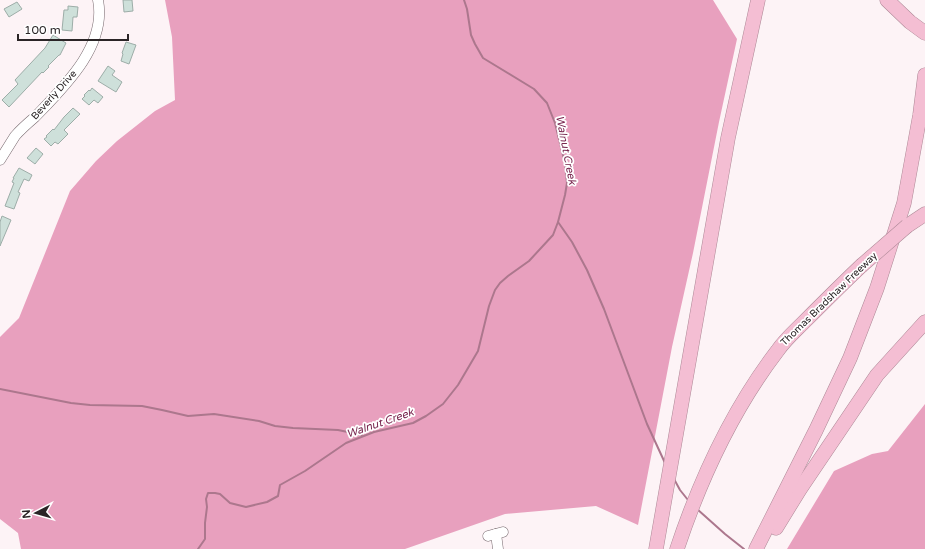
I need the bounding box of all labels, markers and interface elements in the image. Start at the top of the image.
scale bar [18,16,128,42]
text: 100 m [24,23,61,37]
street label: Beverly Drive [29,68,80,122]
water label: Walnut Creek [553,114,579,187]
street label: Thomas Bradshaw Freeway [778,249,880,348]
water label: Walnut Creek [345,405,416,441]
north arrow [16,493,56,533]
text: N [20,509,33,519]

